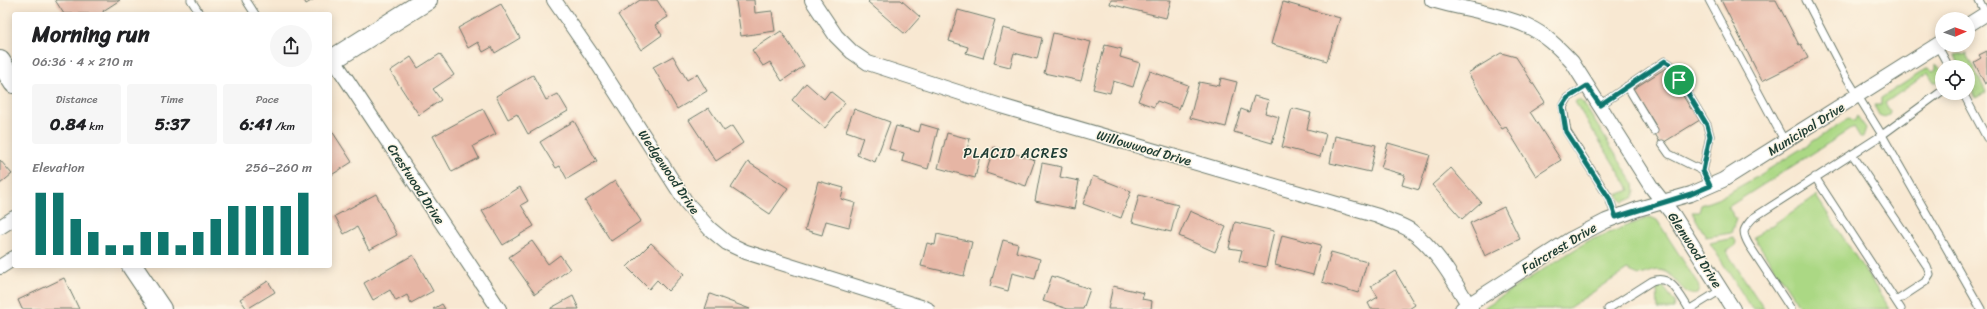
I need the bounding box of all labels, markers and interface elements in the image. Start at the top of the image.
north arrow [1935,12,1975,52]
map controls [1935,12,1975,100]
text: Morning run [32,15,150,54]
button: share [270,25,312,67]
text: 06:36 · 4 × 210 m [32,50,133,73]
button: locate [1935,60,1975,100]
pin [1662,63,1696,97]
icon: arrive [1668,69,1690,91]
text: Distance [56,90,98,109]
text: Time [160,90,184,109]
text: Pace [256,90,279,109]
street label: Municipal Drive [1763,96,1849,162]
text: 0.84 [50,109,86,139]
text: 5:37 [155,109,189,139]
text: 6:41 [240,109,272,139]
text: km [86,117,104,136]
text: /km [272,117,295,136]
street label: Willowwood Drive [1094,123,1194,173]
street label: Wedgewood Drive [632,125,706,219]
street label: Crestwood Drive [381,139,451,230]
district label: PLACID ACRES [963,141,1069,166]
text: Elevation [32,156,85,179]
text: 256–260 m [245,156,312,179]
street label: Glenwood Drive [1662,207,1729,293]
street label: Faircrest Drive [1517,216,1602,280]

